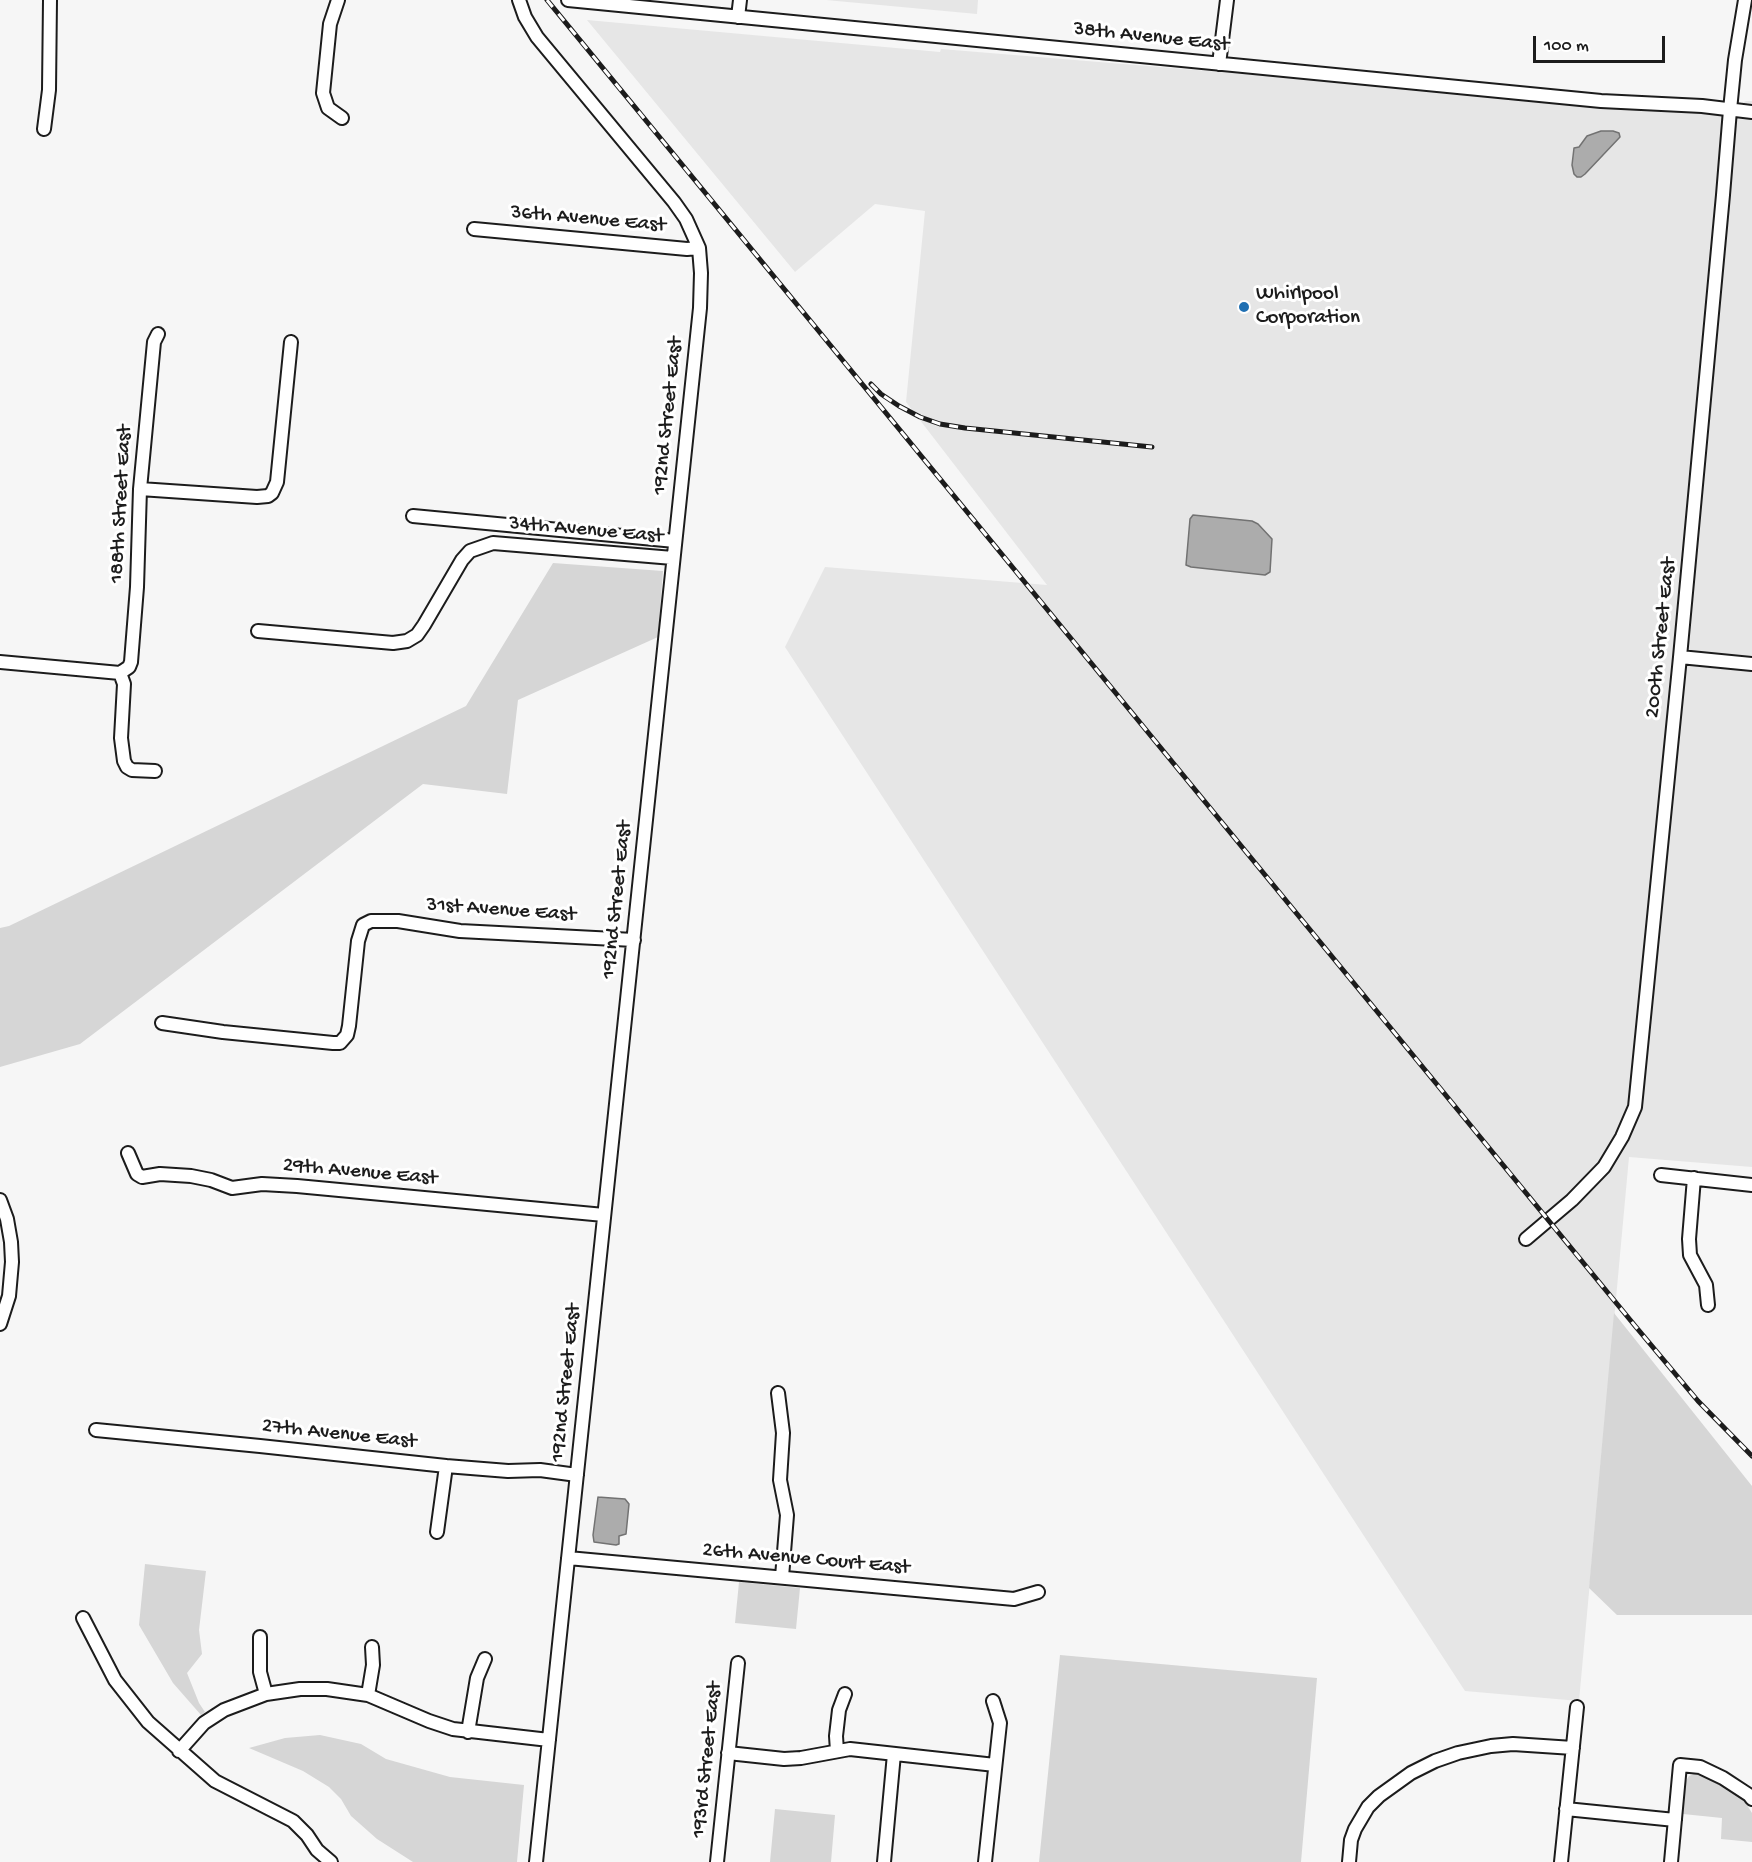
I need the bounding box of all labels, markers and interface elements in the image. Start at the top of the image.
street label: 38th Avenue East [1072,17,1230,59]
scale bar [1536,24,1668,62]
text: 100 m [1544,36,1589,57]
street label: 36th Avenue East [509,201,667,239]
place label: Whirlpool Corporation [1256,282,1360,332]
marker: Whirlpool Corporation [1237,300,1251,314]
street label: 192nd Street East [648,336,690,496]
street label: 188th Street East [105,424,139,584]
street label: 34th Avenue East [508,512,664,550]
street label: 200th Street East [1641,557,1683,719]
street label: 192nd Street East [597,820,639,980]
street label: 31st Avenue East [425,893,577,929]
street label: 29th Avenue East [282,1154,438,1192]
street label: 192nd Street East [546,1303,588,1463]
street label: 27th Avenue East [261,1414,417,1456]
street label: 26th Avenue Court East [701,1538,911,1582]
street label: 193rd Street East [687,1681,729,1839]

